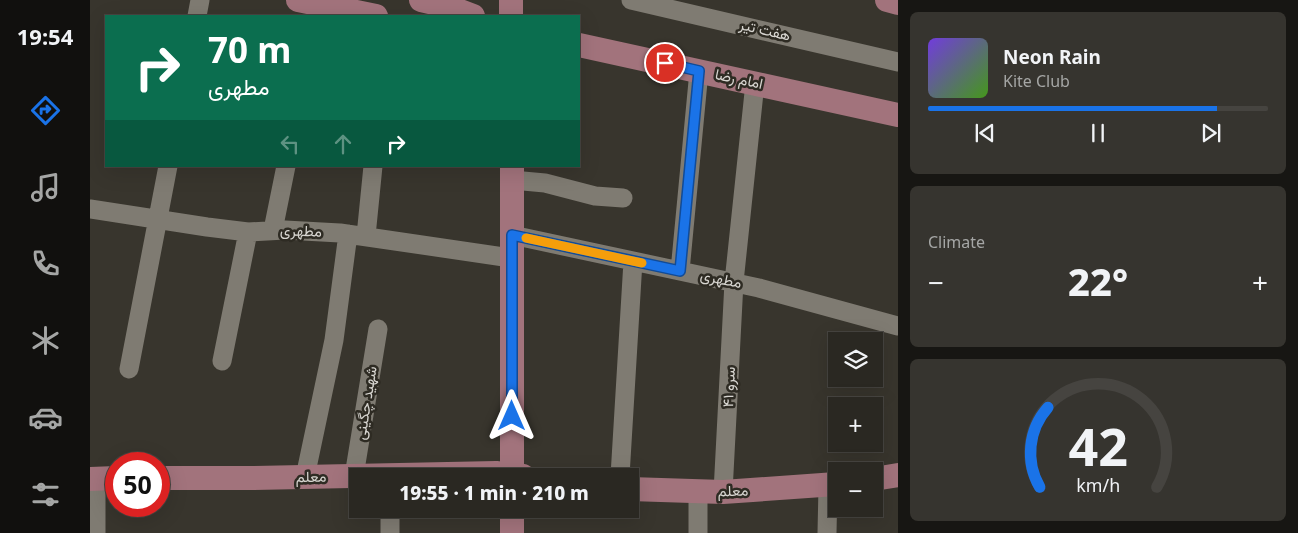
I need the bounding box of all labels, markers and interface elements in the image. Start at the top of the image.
street label: هفت تیر [737,13,793,45]
text: 19:54 [17,21,73,51]
text: 70 m [208,26,291,73]
icon: right [125,35,190,100]
pin [644,42,686,84]
text: Neon Rain [1003,44,1101,70]
icon: arrive [651,49,679,77]
street label: امام رضا [713,63,765,94]
text: Kite Club [1003,70,1070,92]
text: مطهری [208,71,270,101]
icon: directions [28,93,63,128]
icon: previous [971,119,999,147]
icon: pause [1084,119,1112,147]
icon: next [1197,119,1225,147]
icon: left [276,130,304,158]
icon: ahead [329,130,357,158]
icon: right [382,130,410,158]
icon: music [28,170,63,205]
street label: مطهری [280,219,322,242]
text: Climate [928,231,985,253]
icon: phone [28,246,63,281]
text: 22° [1068,255,1128,307]
text: − [928,263,944,301]
text: + [1252,263,1268,301]
street label: مطهری [698,264,744,293]
icon: climate [28,323,63,358]
map controls [828,332,883,517]
button: layers [828,332,883,387]
street label: شهید چگینی [349,364,382,441]
street label: سرو ۴۱ [717,366,739,408]
position arrow [485,389,537,441]
button: + [828,397,883,452]
icon: car [28,400,63,435]
text: 42 [1068,410,1128,481]
speed limit sign: 50 [105,452,170,517]
button: − [828,462,883,517]
street label: معلم [295,466,327,487]
text: km/h [1076,473,1120,497]
icon: filters [28,477,63,512]
street label: معلم [717,479,749,502]
text: 19:55 · 1 min · 210 m [399,480,589,506]

